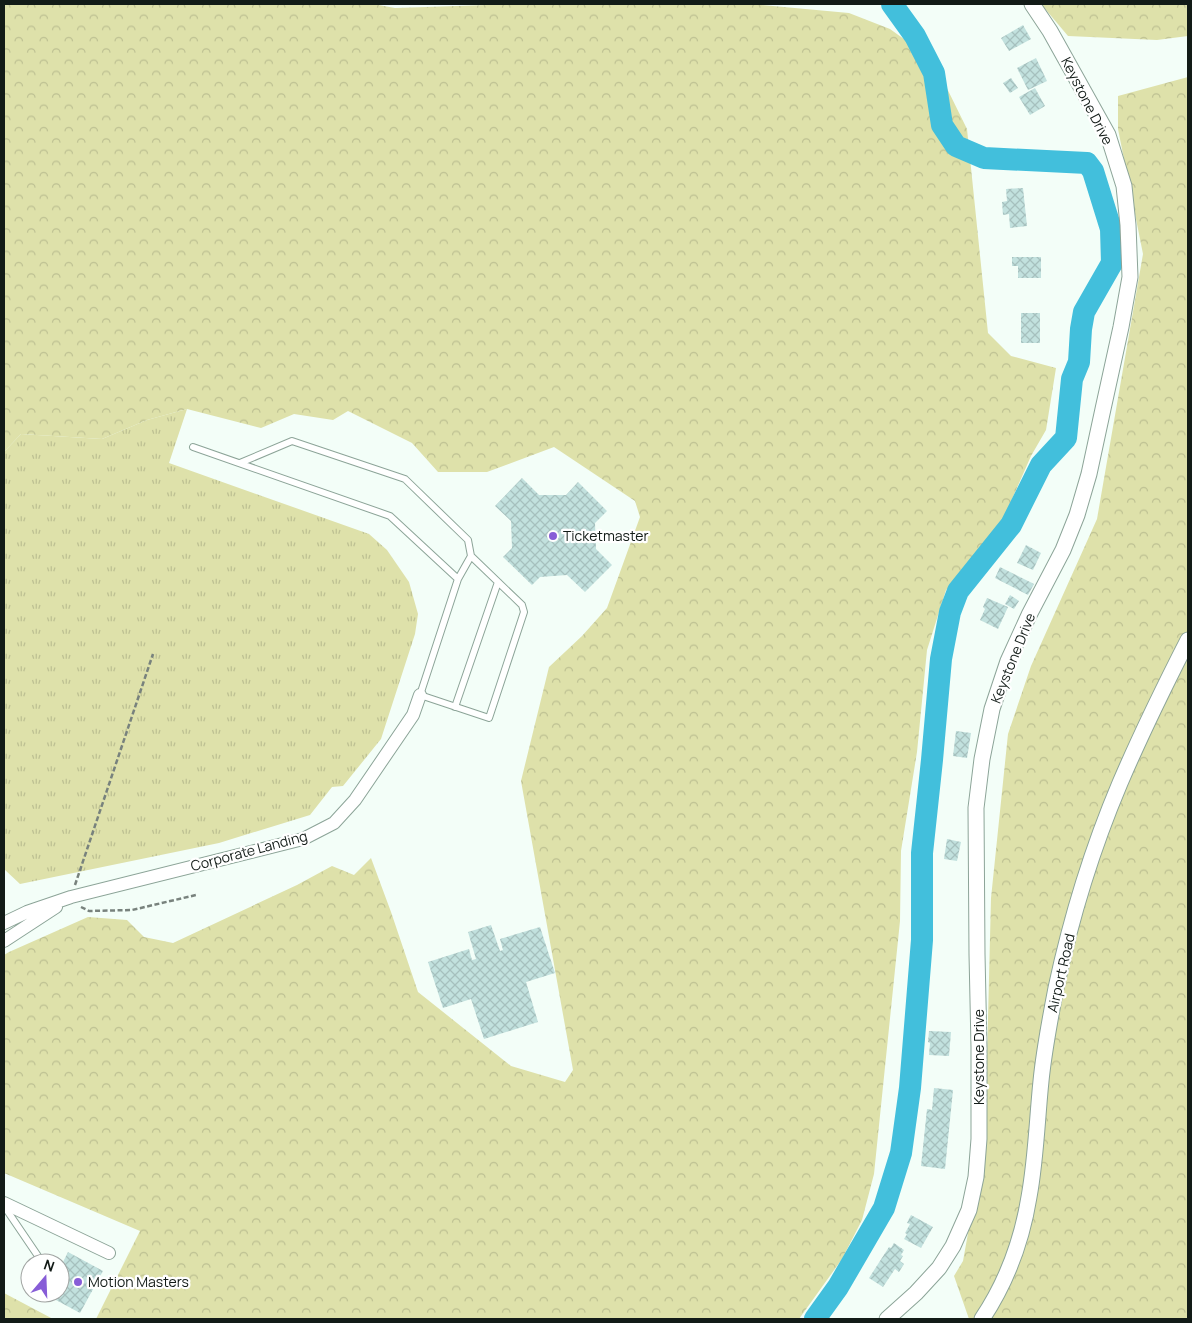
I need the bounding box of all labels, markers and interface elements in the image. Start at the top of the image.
street label: Keystone Drive [1057,54,1118,148]
place label: Ticketmaster [563,526,649,545]
marker: Ticketmaster [547,530,559,542]
street label: Keystone Drive [986,610,1039,706]
street label: Corporate Landing [188,826,309,875]
street label: Airport Road [1042,932,1079,1014]
street label: Keystone Drive [969,1009,988,1105]
north arrow [20,1253,70,1303]
text: N [42,1255,57,1276]
place label: Motion Masters [88,1272,189,1291]
marker: Motion Masters [72,1276,84,1288]

